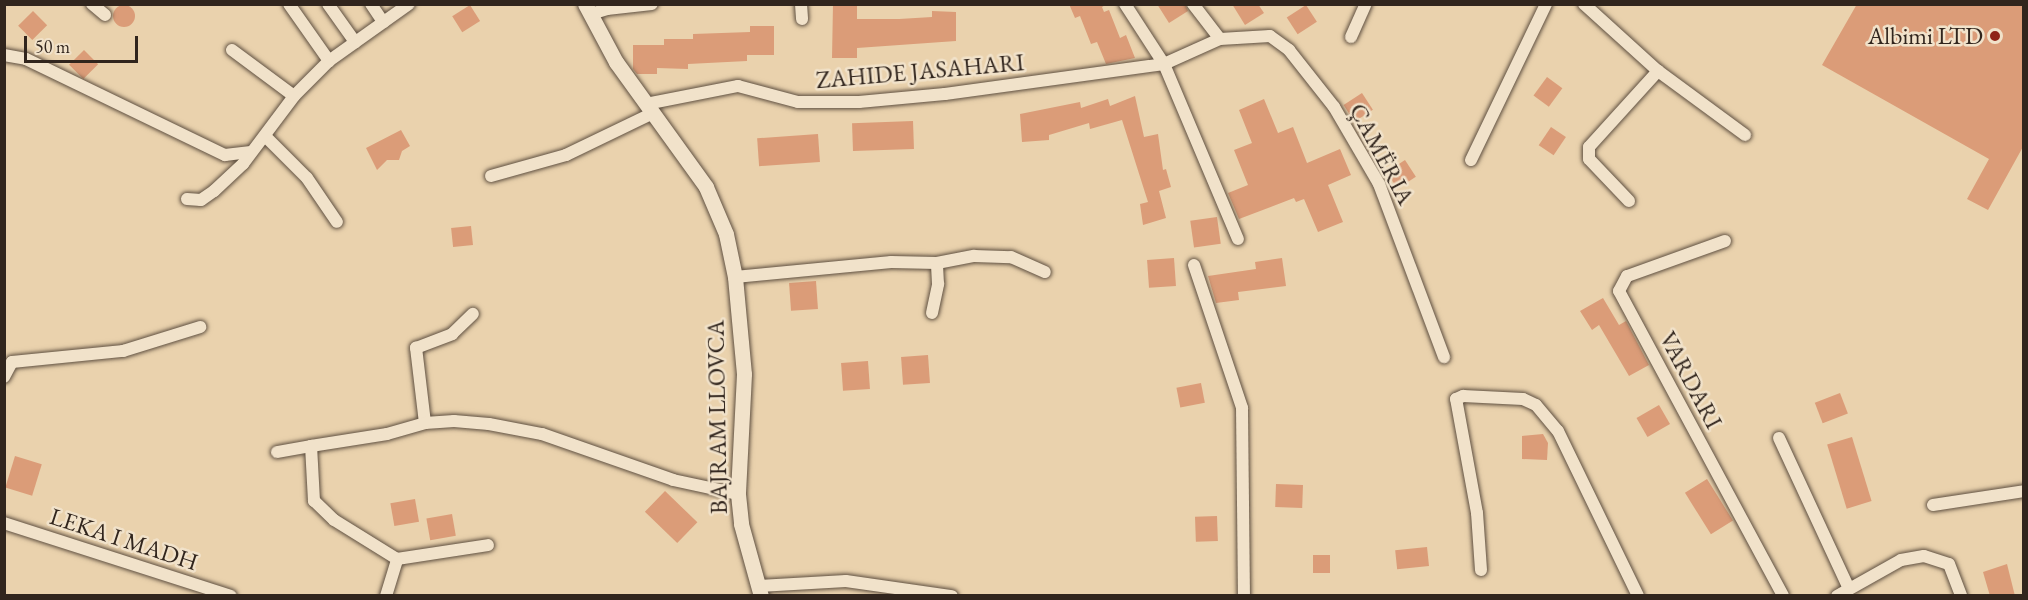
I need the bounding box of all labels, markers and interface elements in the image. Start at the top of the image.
place label: Albimi LTD [1868,22,1983,50]
scale bar [27,24,141,62]
marker: Albimi LTD [1988,29,2002,43]
text: 50 m [35,35,70,58]
street label: ZAHIDE JASAHARI [815,48,1025,94]
street label: ÇAMËRIA [1343,98,1421,210]
street label: BAJRAM LLOVCA [701,320,733,514]
street label: VARDARI [1653,326,1729,434]
street label: LEKA I MADH [46,502,202,576]

